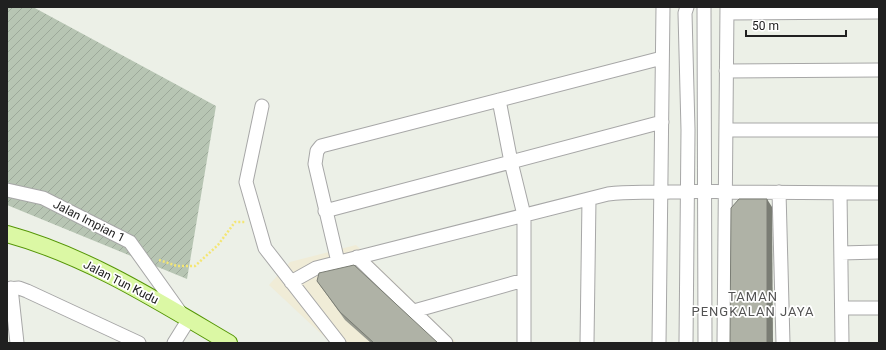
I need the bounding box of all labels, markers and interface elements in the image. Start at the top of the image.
scale bar [746,12,846,38]
text: 50 m [752,19,779,33]
street label: Jalan Impian 1 [51,197,127,245]
street label: Jalan Tun Kudu [81,257,161,307]
district label: TAMAN PENGKALAN JAYA [691,289,815,319]

